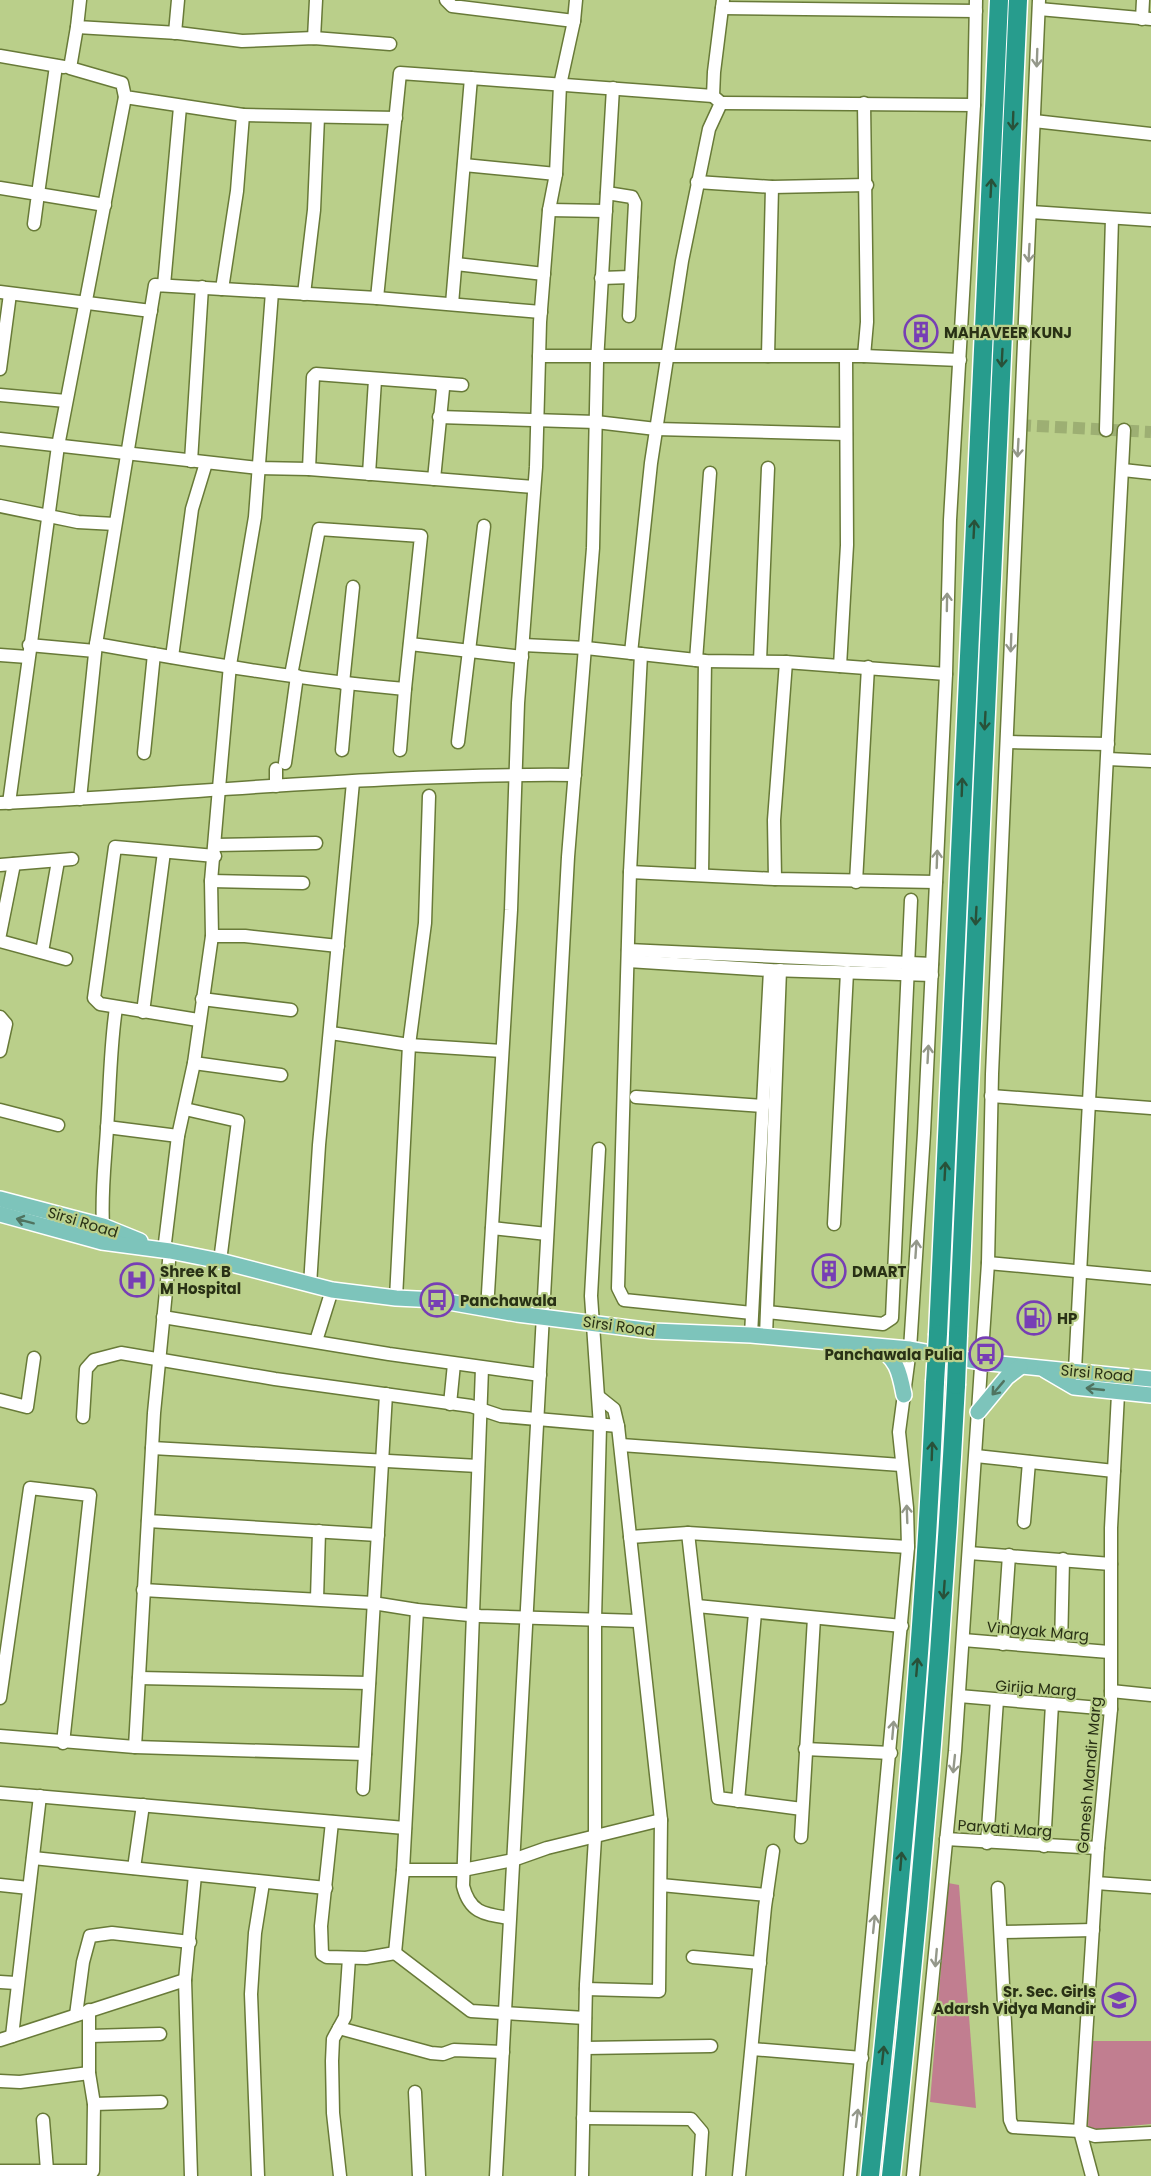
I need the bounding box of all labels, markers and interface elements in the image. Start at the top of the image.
one-way arrow [1031,48,1042,68]
one-way arrow [1008,111,1019,131]
one-way arrow [985,178,996,198]
one-way arrow [1023,243,1034,263]
building icon: MAHAVEER KUNJ [903,314,939,350]
place label: MAHAVEER KUNJ [944,322,1072,343]
one-way arrow [997,348,1008,368]
one-way arrow [1013,438,1024,457]
one-way arrow [968,520,979,540]
one-way arrow [942,592,953,612]
one-way arrow [1005,632,1016,652]
one-way arrow [979,710,990,730]
one-way arrow [956,778,967,798]
one-way arrow [931,850,943,870]
one-way arrow [970,905,981,925]
one-way arrow [922,1045,933,1065]
one-way arrow [940,1161,951,1181]
street label: Sirsi Road [45,1201,121,1243]
one-way arrow [16,1215,35,1226]
one-way arrow [911,1239,922,1259]
building icon: DMART [811,1253,847,1289]
place label: Shree K B M Hospital [160,1261,241,1299]
place label: DMART [852,1261,907,1282]
hospital icon: Shree K B M Hospital [119,1262,155,1298]
bus stop icon: Panchawala [419,1282,455,1318]
place label: Panchawala [460,1290,557,1311]
fuel station icon: HP [1016,1300,1052,1336]
place label: HP [1057,1308,1077,1329]
street label: Sirsi Road [582,1311,656,1341]
bus stop icon: Panchawala Pulia [968,1336,1004,1372]
place label: Panchawala Pulia [825,1344,963,1365]
street label: Sirsi Road [1060,1359,1134,1387]
one-way arrow [991,1380,1004,1396]
one-way arrow [1085,1383,1105,1394]
one-way arrow [926,1442,938,1462]
one-way arrow [901,1505,912,1525]
one-way arrow [938,1579,949,1599]
street label: Vinayak Marg [986,1616,1090,1646]
one-way arrow [912,1657,923,1677]
street label: Girija Marg [995,1675,1077,1701]
street label: Ganesh Mandir Marg [1072,1696,1106,1854]
one-way arrow [888,1720,899,1740]
one-way arrow [948,1753,959,1773]
street label: Parvati Marg [957,1814,1053,1842]
one-way arrow [896,1852,907,1871]
one-way arrow [869,1914,880,1934]
one-way arrow [930,1947,941,1967]
place label: Sr. Sec. Girls Adarsh Vidya Mandir [933,1981,1097,2019]
school or university icon: Sr. Sec. Girls Adarsh Vidya Mandir [1101,1982,1137,2018]
one-way arrow [878,2046,889,2066]
one-way arrow [852,2108,863,2128]

